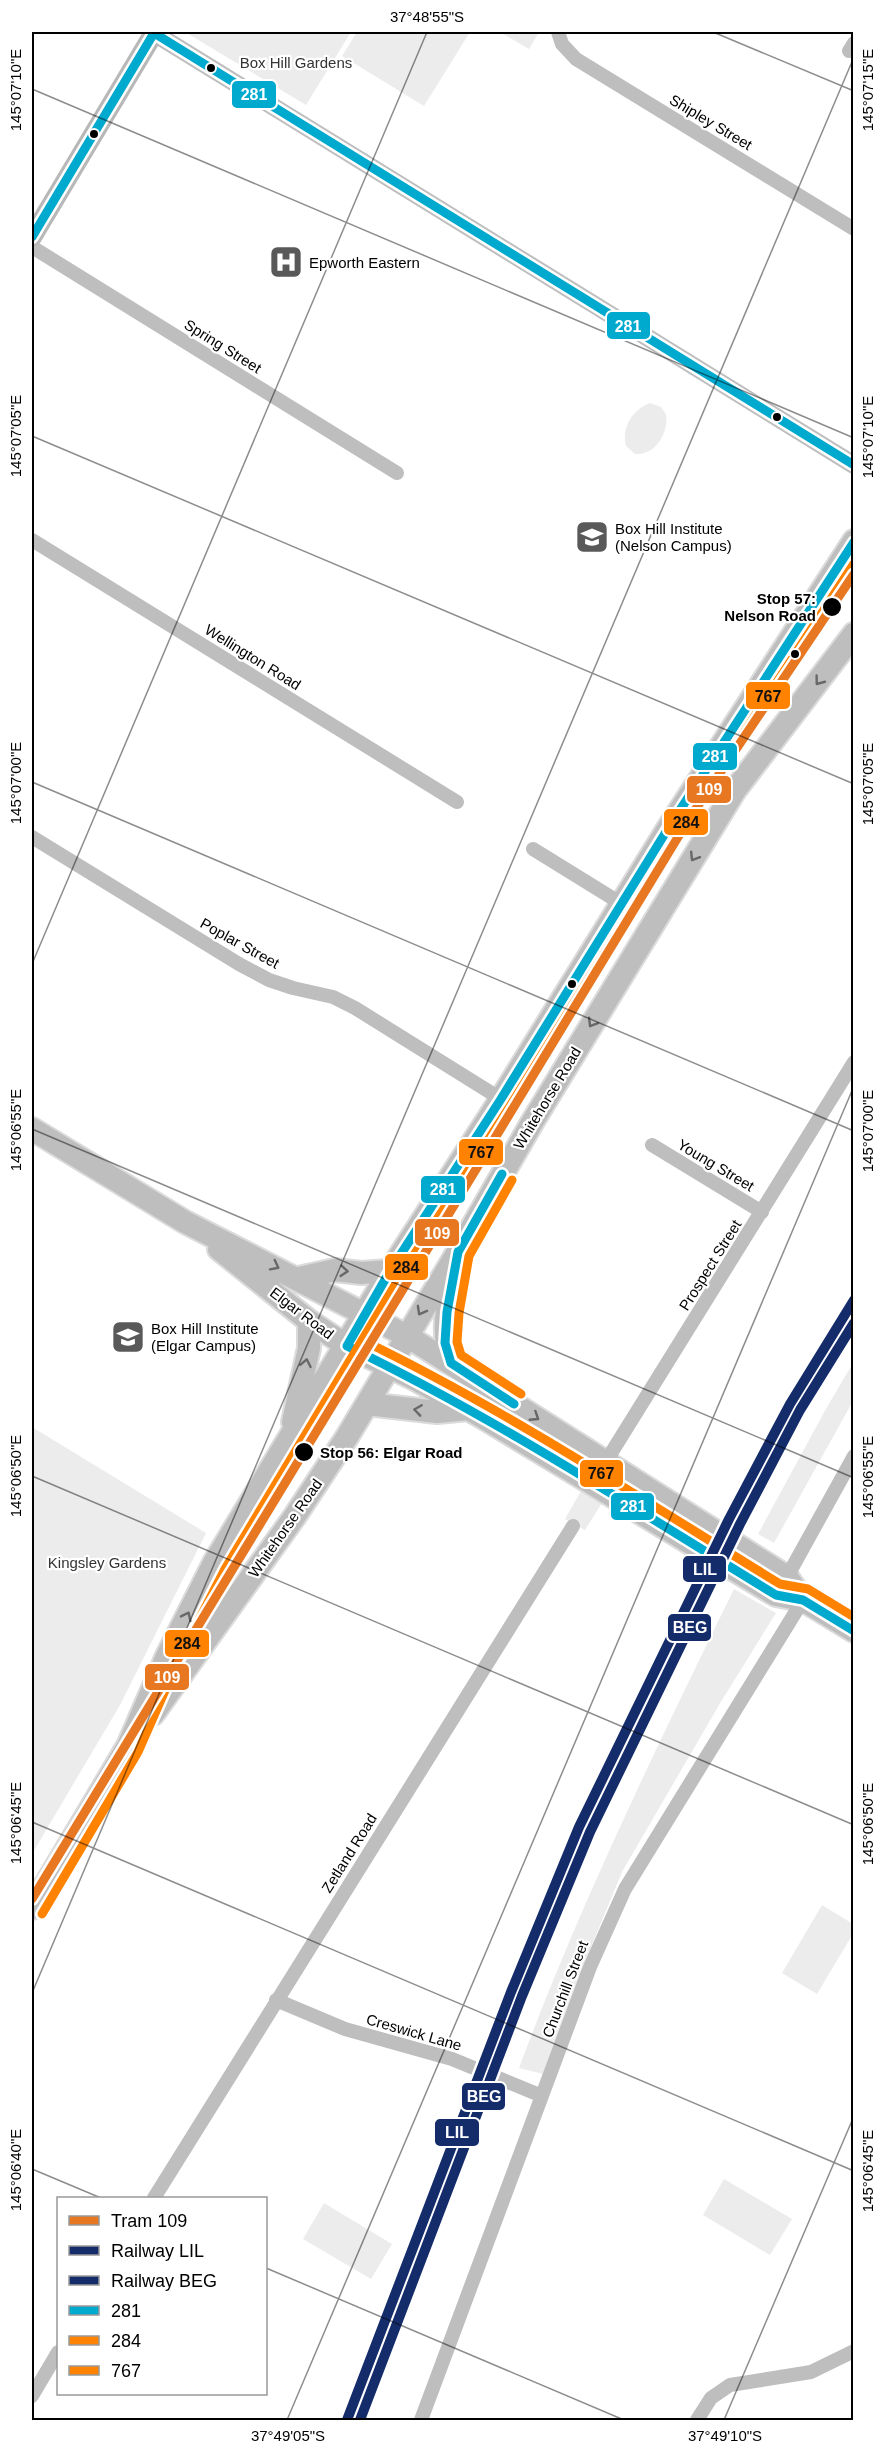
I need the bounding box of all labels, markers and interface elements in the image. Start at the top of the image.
text: 37°48'55"S [390,8,464,25]
text: 145°07'10"E [7,49,24,131]
text: 145°07'15"E [859,49,876,131]
park label: Box Hill Gardens [240,54,352,71]
unlabelled marker [205,62,217,74]
line badge: 281 [231,80,277,109]
text: 281 [241,86,267,103]
street label: Shipley Street [667,91,756,154]
unlabelled marker [88,128,100,140]
hospital icon: Epworth Eastern [268,244,304,280]
place label: Epworth Eastern [309,254,420,271]
line badge: 281 [606,311,651,340]
street label: Spring Street [181,316,265,377]
text: 281 [615,318,641,335]
text: 145°07'05"E [7,395,24,477]
text: 145°07'10"E [859,396,876,478]
unlabelled marker [771,411,783,423]
school or university icon: Box Hill Institute (Nelson Campus) [574,519,610,555]
place label: Box Hill Institute (Nelson Campus) [615,520,732,554]
place label: Stop 57: Nelson Road [724,590,816,624]
marker: Stop 57: Nelson Road [821,596,843,618]
street label: Wellington Road [202,621,304,693]
unlabelled marker [789,648,801,660]
one-way arrow [815,674,826,685]
line badge: 767 [745,681,791,710]
text: 767 [755,688,781,705]
text: 145°07'00"E [7,742,24,824]
line badge: 281 [692,742,738,771]
text: 145°07'05"E [859,743,876,825]
text: 281 [702,748,728,765]
line badge: 109 [686,775,732,804]
text: 109 [696,781,722,798]
line badge: 284 [663,808,709,836]
text: 284 [673,814,699,831]
one-way arrow [689,851,701,861]
street label: Poplar Street [198,914,283,972]
unlabelled marker [566,978,578,990]
one-way arrow [588,1017,599,1027]
street label: Whitehorse Road [510,1044,584,1152]
text: 145°06'55"E [7,1089,24,1171]
text: 145°07'00"E [859,1090,876,1172]
street label: Young Street [675,1136,758,1195]
line badge: 767 [458,1138,504,1166]
text: 767 [468,1144,494,1161]
line badge: 281 [420,1175,466,1204]
text: 281 [430,1181,456,1198]
street label: Prospect Street [675,1216,745,1313]
line badge: 109 [414,1218,460,1247]
text: 109 [424,1225,450,1242]
line badge: 284 [384,1253,429,1281]
one-way arrow [269,1259,280,1271]
text: 284 [393,1259,419,1276]
one-way arrow [340,1264,349,1277]
street label: Elgar Road [267,1284,337,1342]
one-way arrow [417,1305,428,1316]
school or university icon: Box Hill Institute (Elgar Campus) [110,1319,146,1355]
place label: Box Hill Institute (Elgar Campus) [151,1320,259,1354]
one-way arrow [298,1359,311,1369]
one-way arrow [414,1404,423,1416]
one-way arrow [529,1410,540,1421]
text: 145°06'50"E [7,1435,24,1517]
text: 145°06'55"E [859,1436,876,1518]
marker: Stop 56: Elgar Road [293,1441,315,1463]
place label: Stop 56: Elgar Road [320,1444,463,1461]
line badge: 767 [579,1459,624,1488]
text: 767 [588,1465,614,1482]
street label: Whitehorse Road [245,1476,325,1580]
line badge: 281 [610,1492,655,1521]
text: 281 [620,1498,646,1515]
park label: Kingsley Gardens [48,1554,166,1571]
line badge: LIL [682,1555,727,1583]
text: LIL [693,1561,717,1578]
one-way arrow [180,1612,192,1623]
line badge: BEG [667,1613,712,1642]
text: BEG [673,1619,707,1636]
line badge: 284 [164,1629,210,1658]
text: 284 [174,1635,200,1652]
line badge: 109 [144,1663,190,1691]
text: 109 [154,1669,180,1686]
text: 145°06'45"E [7,1782,24,1864]
text: 145°06'50"E [859,1783,876,1865]
street label: Zetland Road [318,1810,380,1896]
street label: Churchill Street [539,1937,592,2040]
street label: Creswick Lane [364,2010,464,2054]
line badge: BEG [461,2082,506,2111]
text: BEG [467,2088,501,2105]
line badge: LIL [434,2118,480,2147]
text: LIL [445,2124,469,2141]
text: 145°06'40"E [7,2129,24,2211]
text: 145°06'45"E [859,2130,876,2212]
legend [57,2197,267,2395]
text: Tram 109 [111,2211,187,2231]
text: Railway LIL [111,2241,204,2261]
text: Railway BEG [111,2271,217,2291]
text: 281 [111,2301,141,2321]
text: 284 [111,2331,141,2351]
text: 767 [111,2361,141,2381]
text: 37°49'05"S [251,2427,325,2444]
text: 37°49'10"S [688,2427,762,2444]

